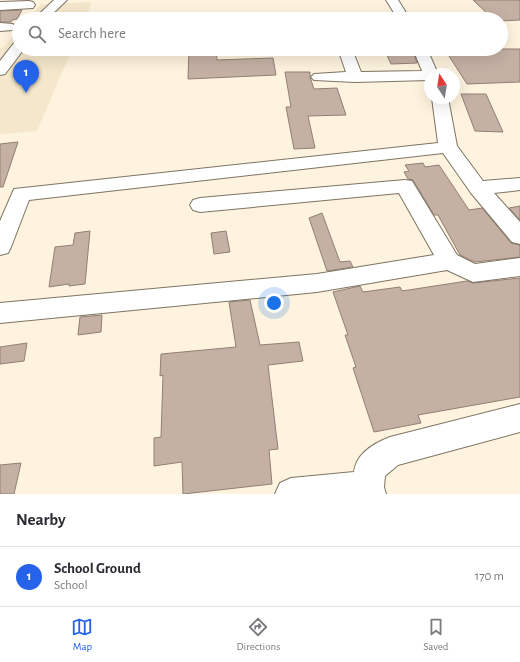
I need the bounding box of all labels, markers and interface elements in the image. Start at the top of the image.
search box [12,12,508,56]
icon: search [26,23,48,45]
text: Search here [58,26,126,41]
pin: 1 [13,60,39,93]
north arrow [424,68,460,104]
your location [264,293,284,313]
text: Nearby [16,511,66,528]
text: School Ground [54,561,141,576]
text: 1 [27,570,31,583]
text: 170 m [475,570,504,583]
text: School [54,579,88,592]
tab: Map [71,616,93,653]
tab: Directions [236,616,280,653]
tab: Saved [423,616,448,653]

